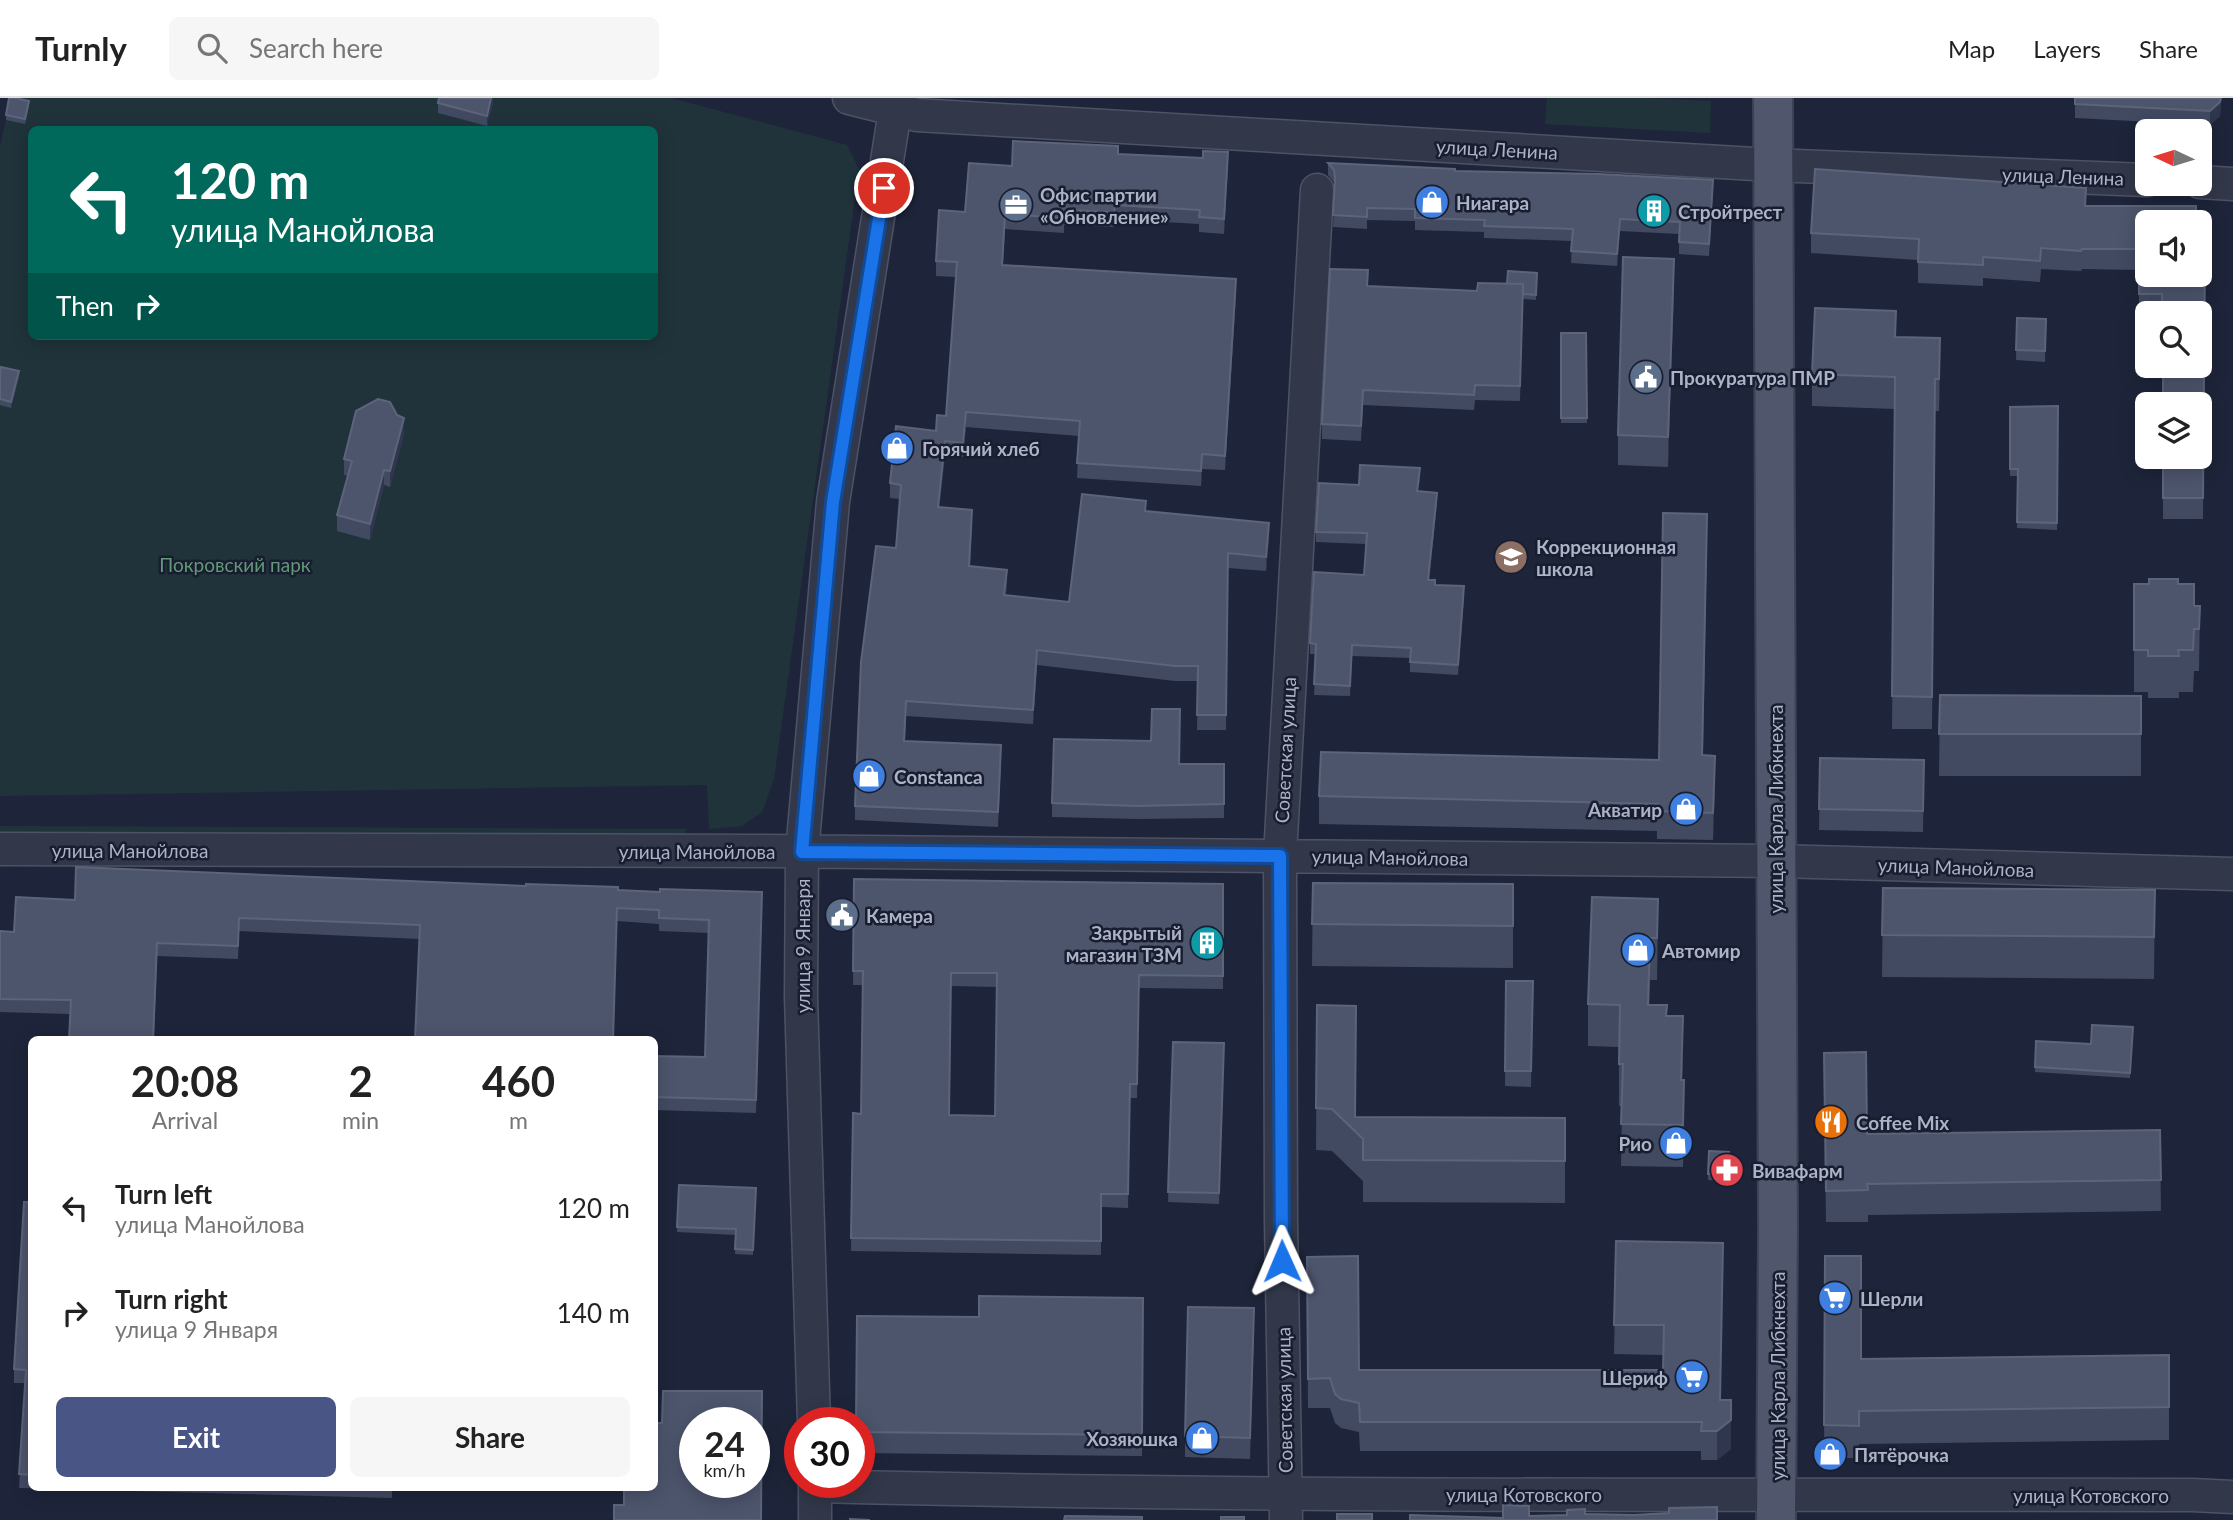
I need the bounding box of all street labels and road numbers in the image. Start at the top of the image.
street label: улица Ленина [1435,134,1559,164]
street label: улица Ленина [2002,162,2124,190]
street label: Советская улица [1270,676,1300,824]
street label: улица Карла Либкнехта [1764,704,1787,914]
street label: улица Манойлова [52,839,208,862]
street label: улица Манойлова [619,840,775,863]
street label: улица Манойлова [1311,844,1469,870]
street label: улица Манойлова [1877,853,2035,881]
street label: улица 9 Января [791,879,814,1013]
street label: улица Карла Либкнехта [1766,1271,1789,1481]
street label: Советская улица [1271,1327,1297,1473]
street label: улица Котовского [1446,1483,1602,1506]
street label: улица Котовского [2013,1484,2169,1507]

